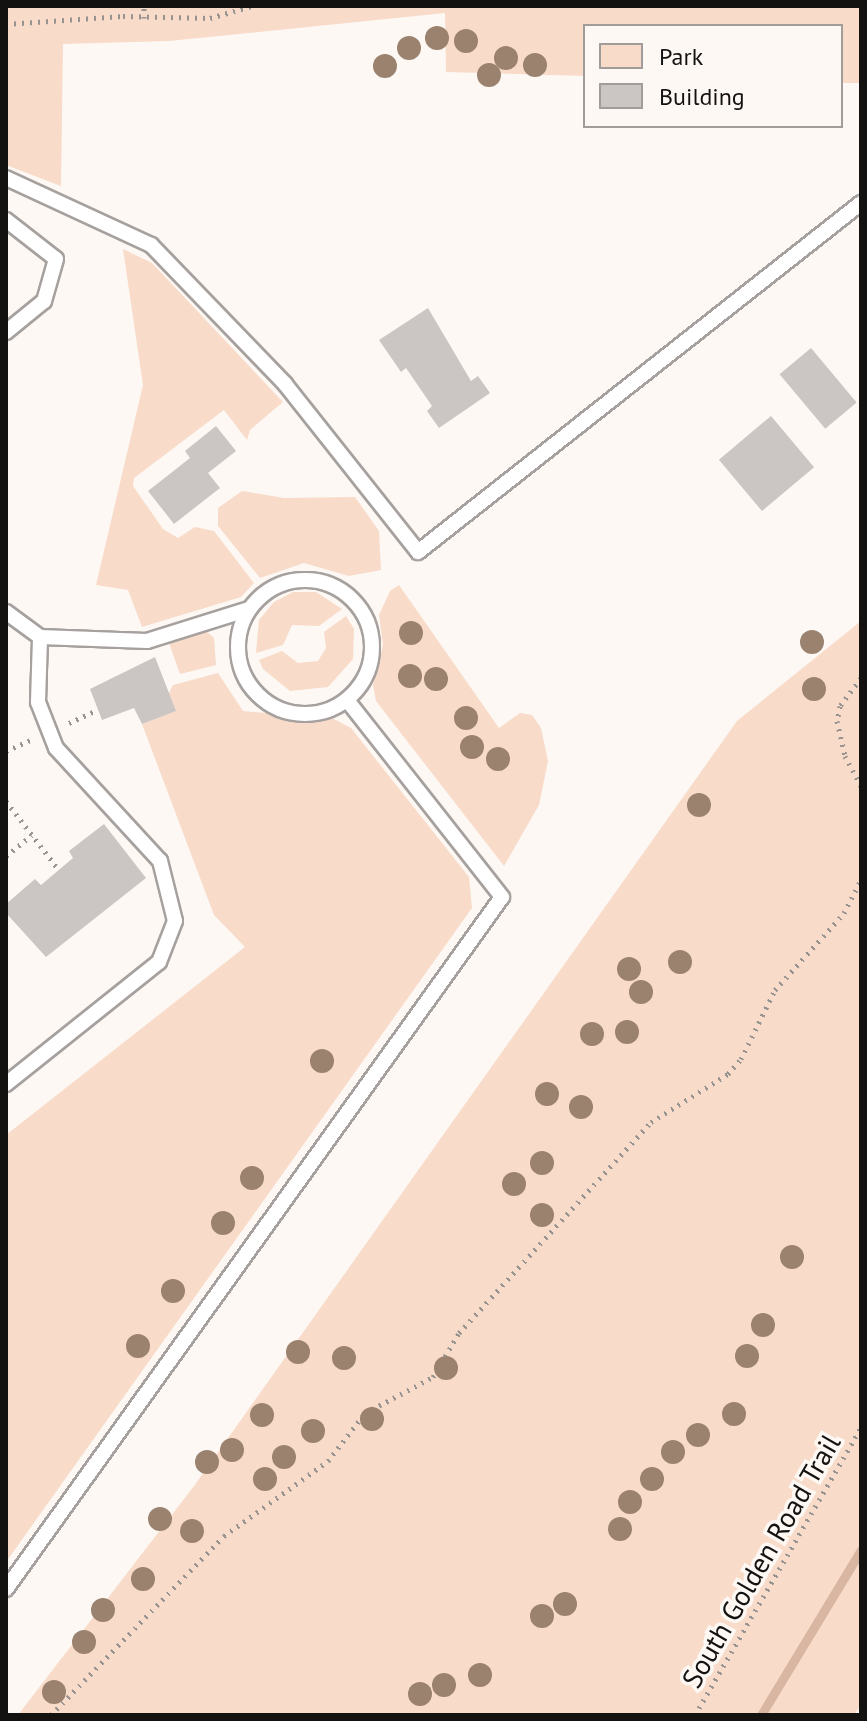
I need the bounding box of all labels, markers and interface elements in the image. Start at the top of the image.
legend [583,24,843,128]
text: Park [659,41,703,72]
text: Building [659,81,745,112]
street label: South Golden Road Trail [674,1428,848,1694]

